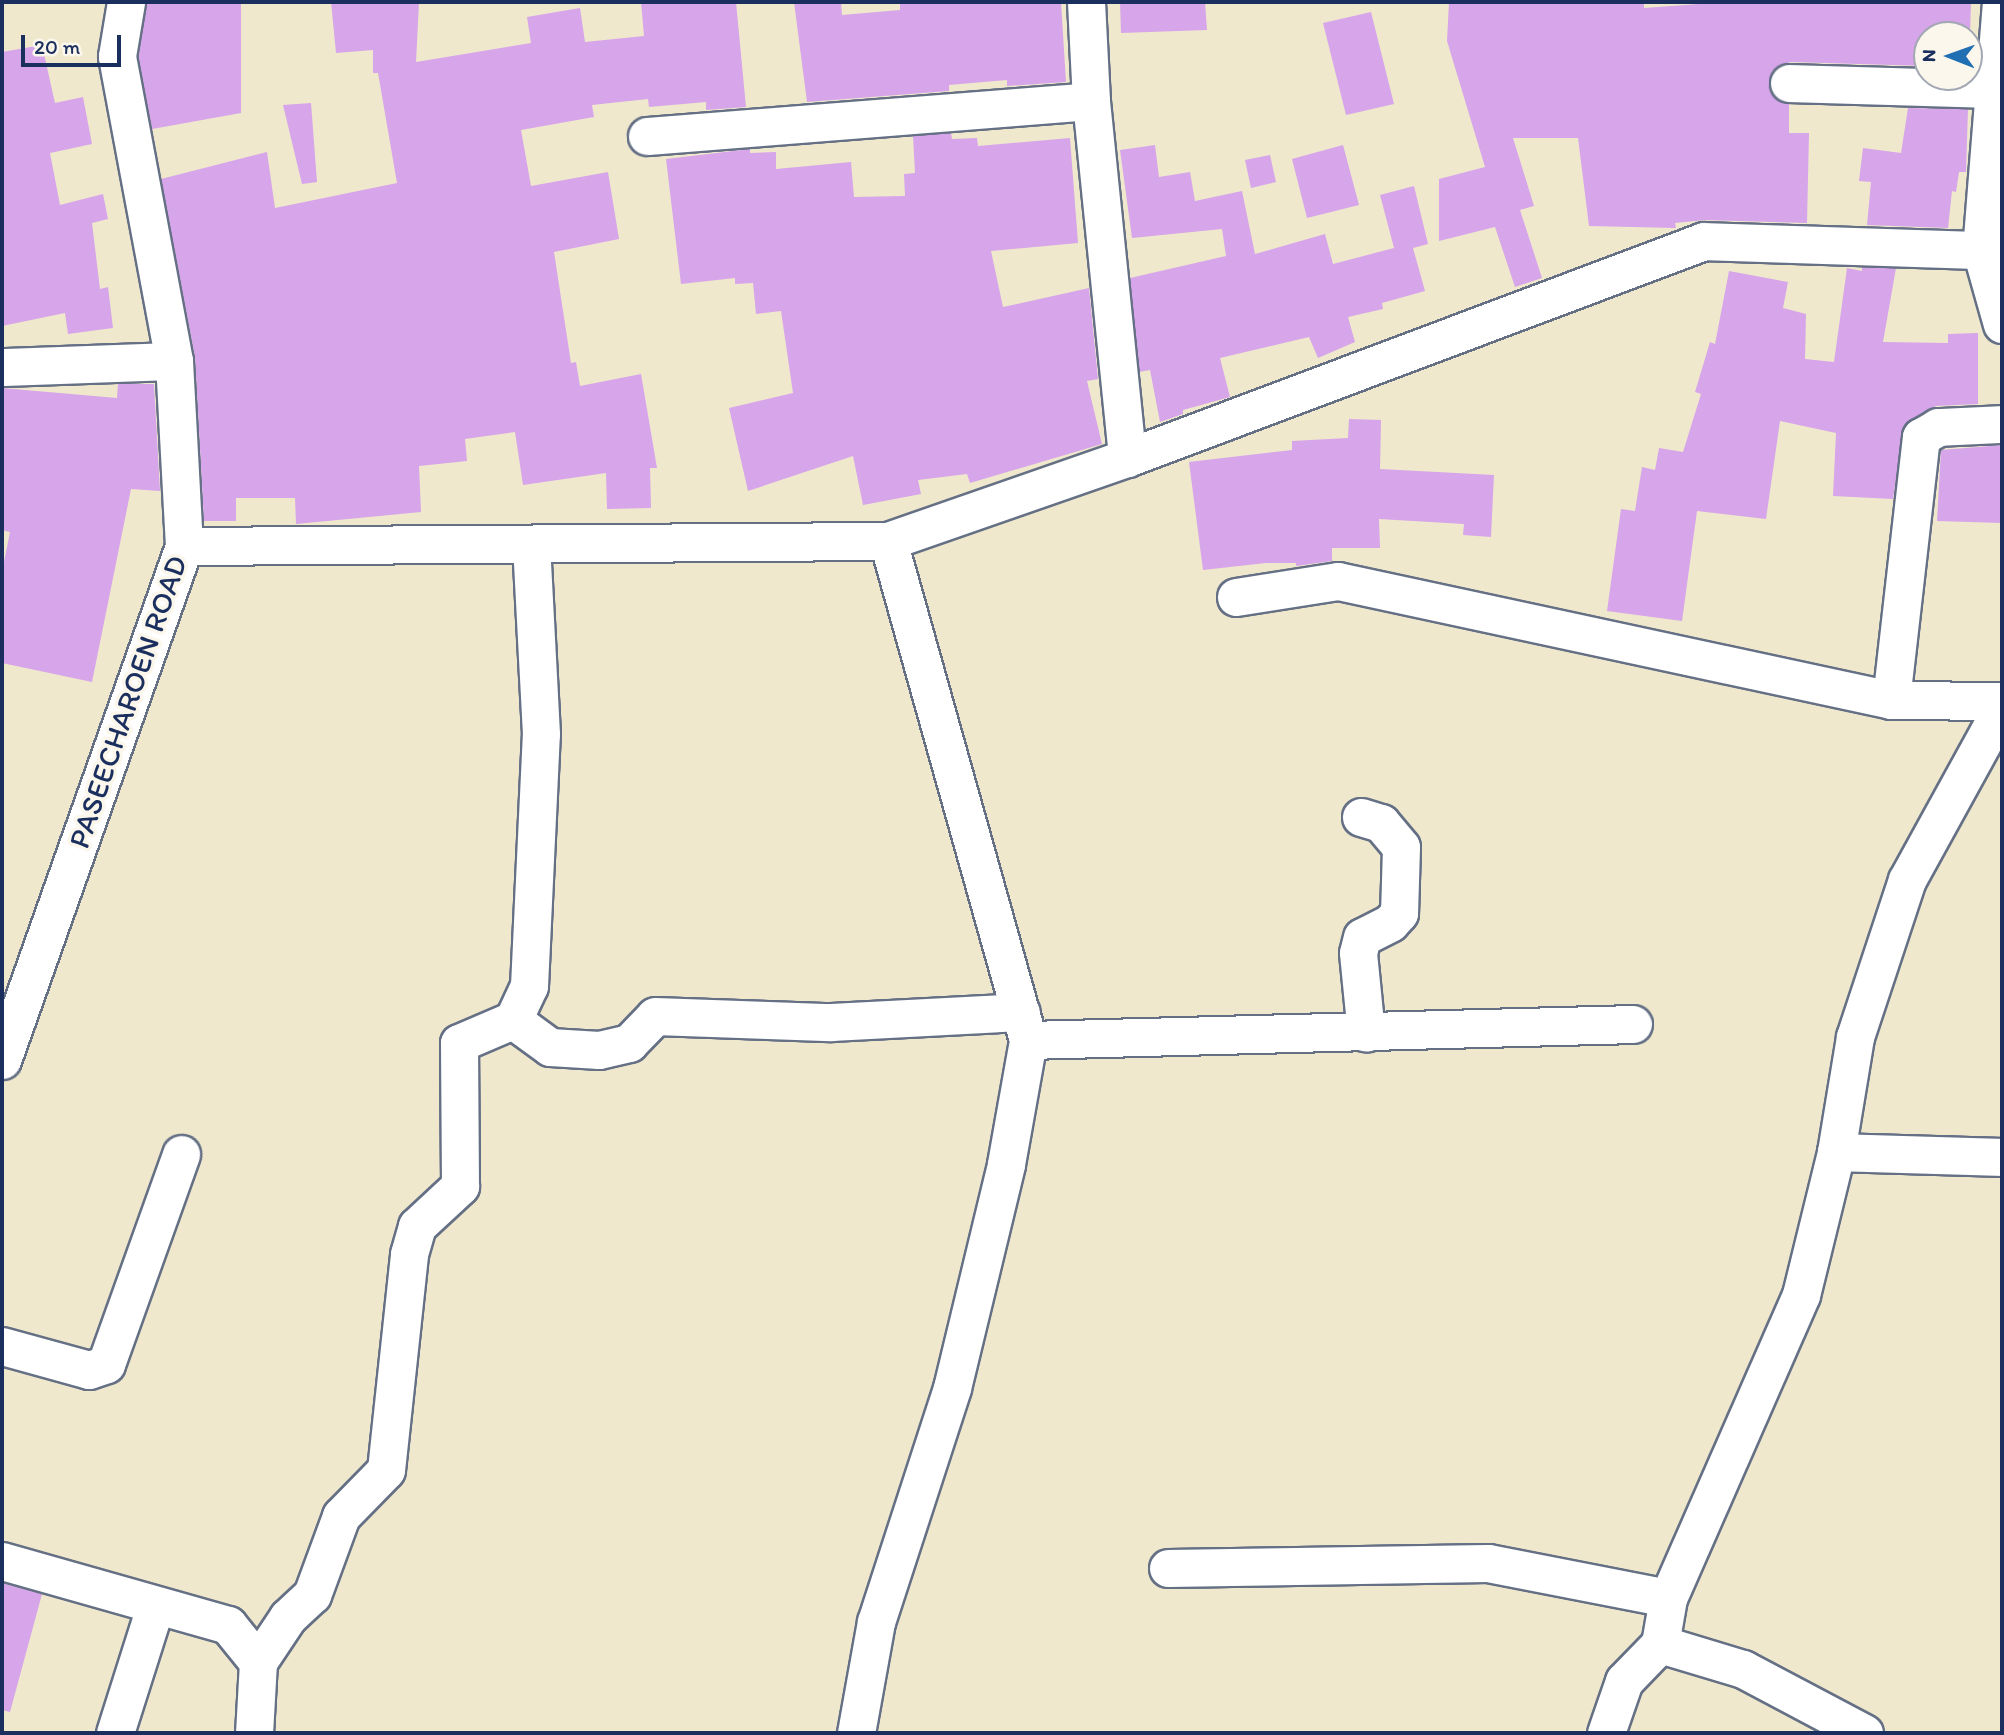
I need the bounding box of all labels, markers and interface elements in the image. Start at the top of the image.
scale bar [24,21,124,65]
north arrow [1913,21,1983,91]
text: 20 m [34,34,80,59]
text: N [1917,49,1940,62]
street label: PASEECHAROEN ROAD [61,551,195,853]

